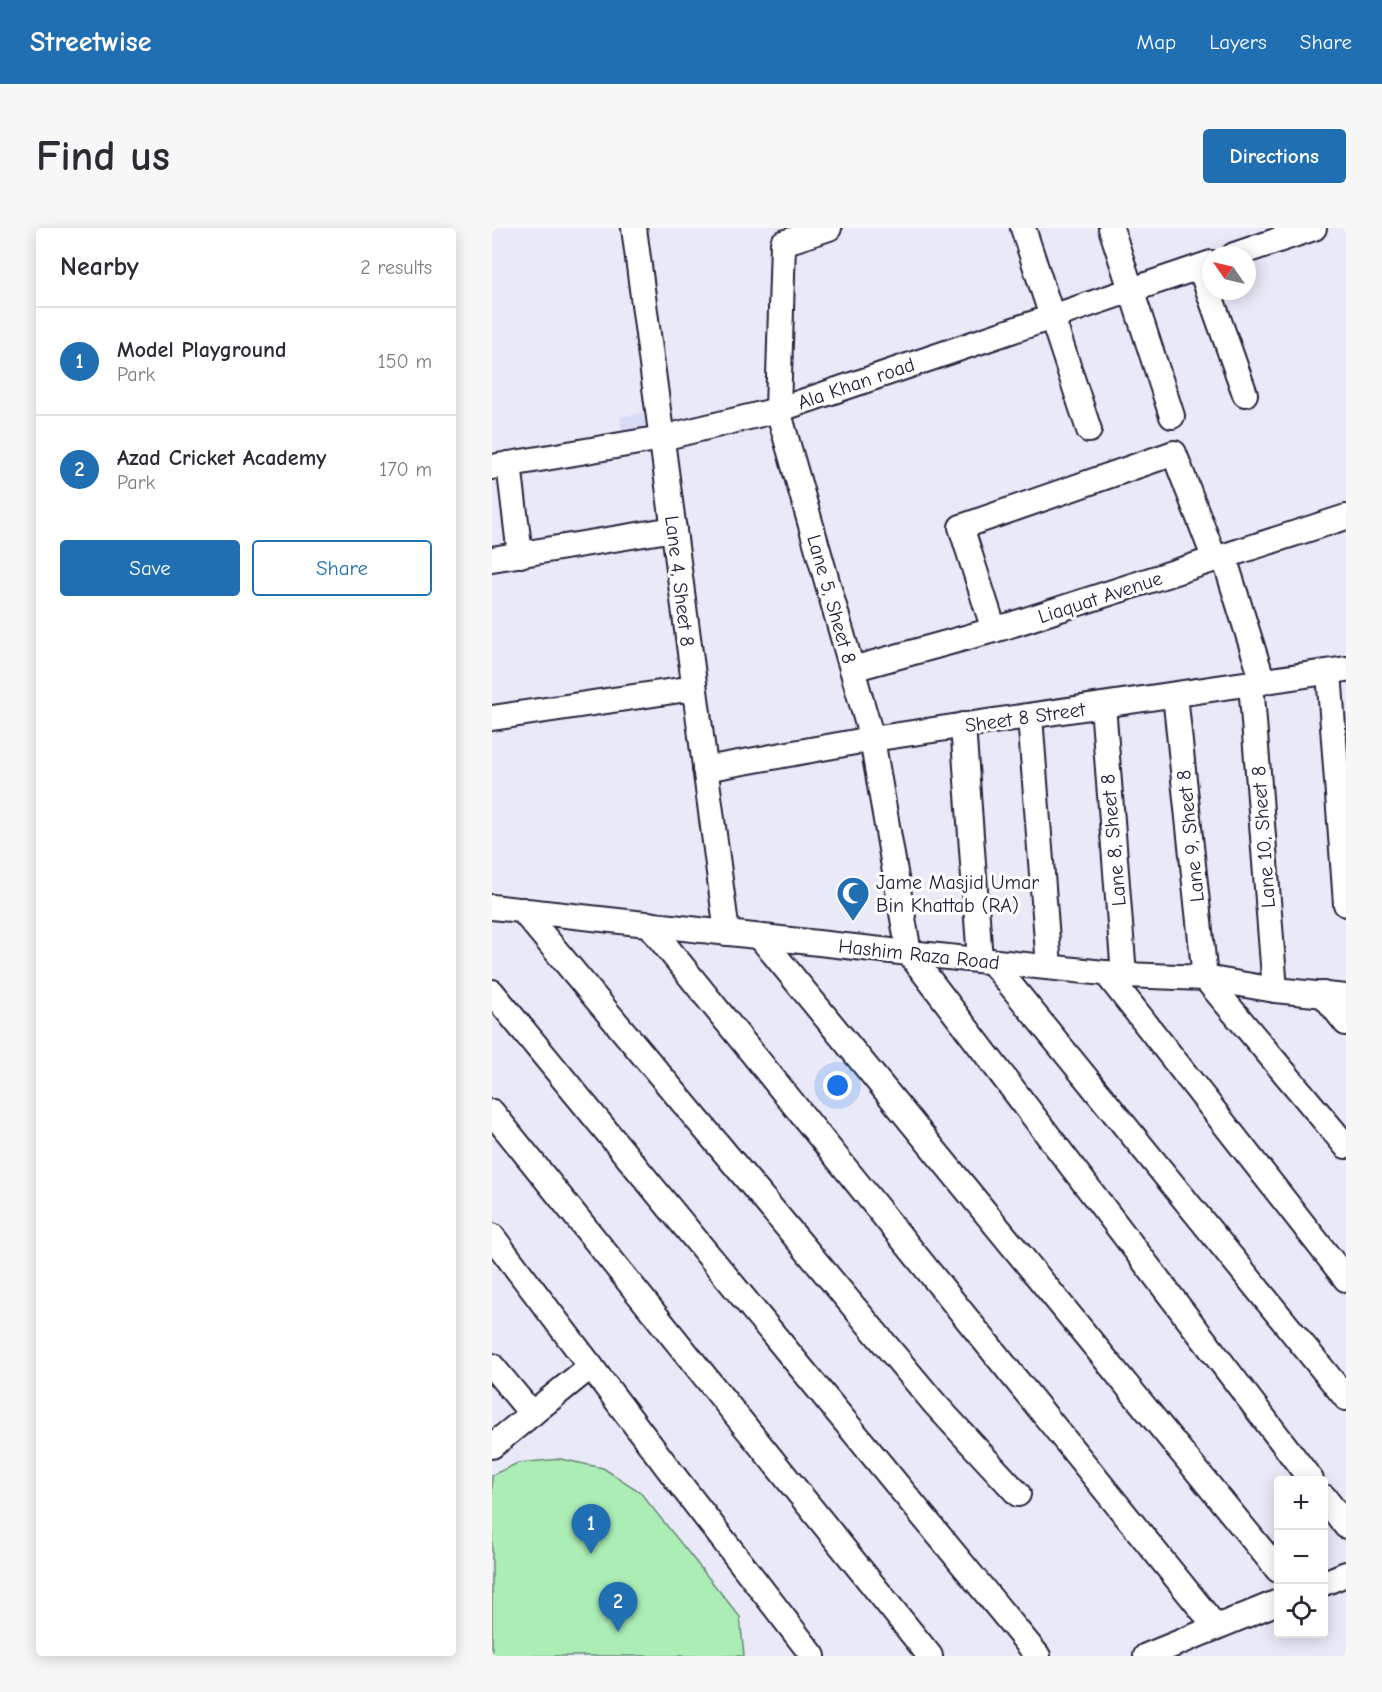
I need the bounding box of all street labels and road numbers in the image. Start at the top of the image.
street label: Ala Khan road [795,353,918,414]
street label: Lane 4, Sheet 8 [660,514,699,648]
street label: Lane 5, Sheet 8 [802,532,861,666]
street label: Liaquat Avenue [1035,567,1165,628]
street label: Sheet 8 Street [963,697,1088,737]
street label: Lane 10, Sheet 8 [1247,765,1280,909]
street label: Lane 9, Sheet 8 [1172,769,1209,903]
street label: Lane 8, Sheet 8 [1096,773,1131,907]
street label: Hashim Raza Road [837,935,1001,974]

